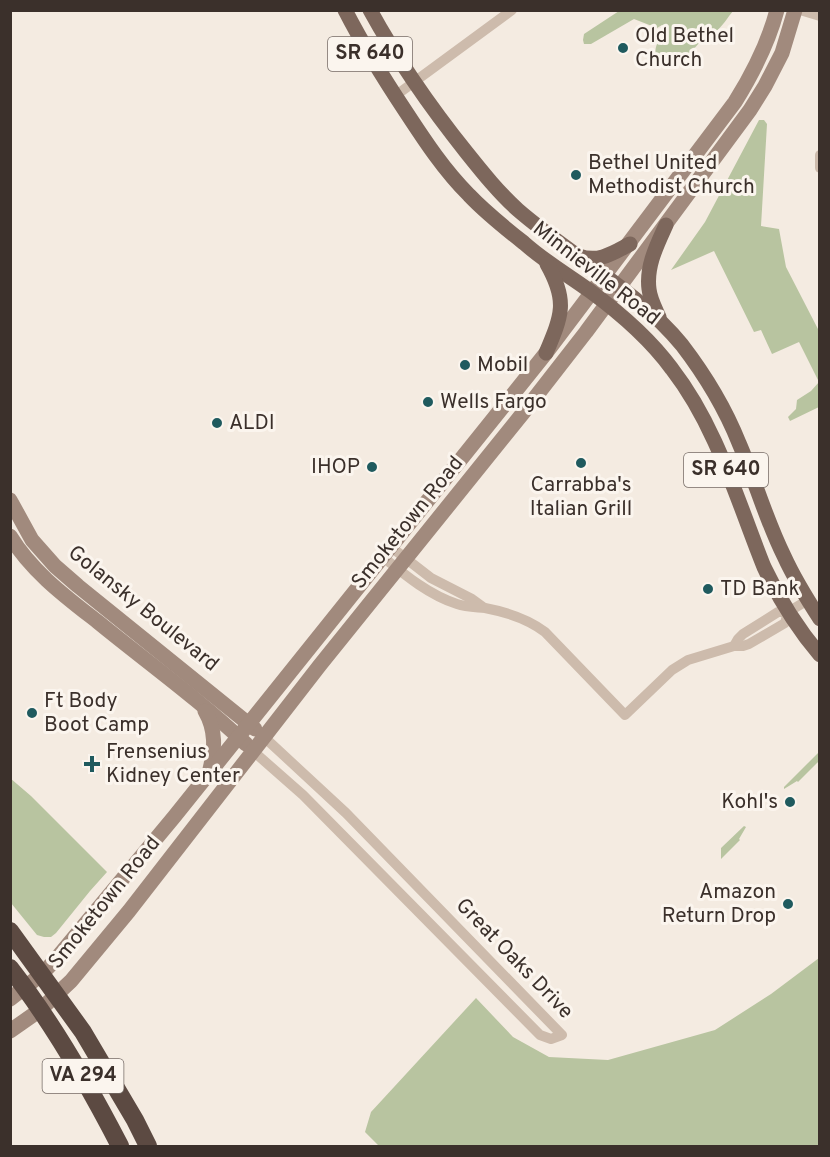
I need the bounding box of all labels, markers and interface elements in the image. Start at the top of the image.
place label: Old Bethel Church [635,23,734,74]
road number: SR 640 [328,37,412,71]
marker: Old Bethel Church [616,41,630,55]
place label: Bethel United Methodist Church [588,150,755,201]
marker: Bethel United Methodist Church [569,168,583,182]
street label: Minnieville Road [527,216,665,332]
place label: Mobil [477,352,528,379]
marker: Mobil [458,358,472,372]
place label: Wells Fargo [440,389,547,416]
marker: Wells Fargo [421,395,435,409]
place label: ALDI [229,410,275,437]
marker: ALDI [210,416,224,430]
street label: Smoketown Road [346,451,470,595]
road number: SR 640 [684,453,768,487]
place label: IHOP [311,454,360,481]
marker: Carrabba's Italian Grill [574,456,588,470]
marker: IHOP [365,460,379,474]
place label: Carrabba's Italian Grill [530,472,632,523]
street label: Golansky Boulevard [62,540,224,678]
place label: TD Bank [720,576,800,603]
marker: TD Bank [701,582,715,596]
place label: Ft Body Boot Camp [44,688,149,739]
marker: Ft Body Boot Camp [25,706,39,720]
place label: Frensenius Kidney Center [106,739,240,790]
marker: Frensenius Kidney Center [83,755,101,773]
place label: Kohl's [721,789,778,816]
marker: Kohl's [783,795,797,809]
street label: Smoketown Road [43,831,167,975]
place label: Amazon Return Drop [662,879,776,930]
street label: Great Oaks Drive [449,893,579,1025]
marker: Amazon Return Drop [781,897,795,911]
road number: VA 294 [42,1059,124,1093]

